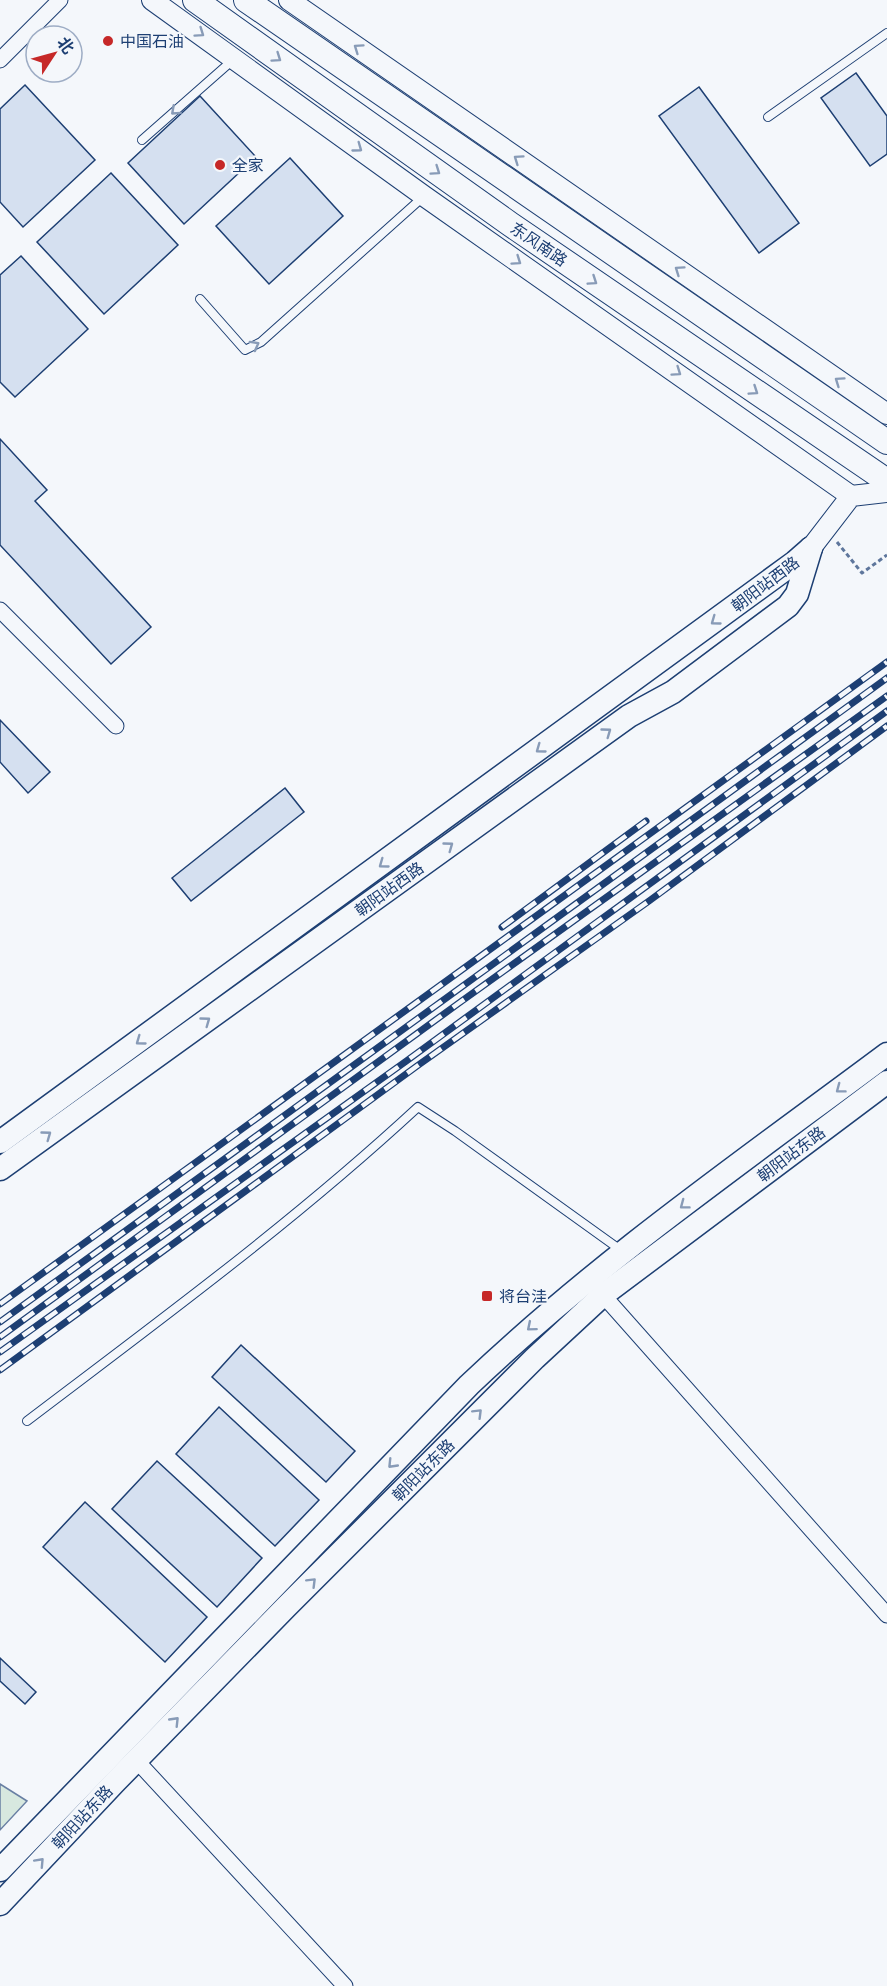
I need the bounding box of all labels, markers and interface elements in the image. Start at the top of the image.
north arrow [24,24,84,84]
one-way arrow [193,26,204,37]
place label: 中国石油 [120,32,184,51]
text: 北 [53,33,78,58]
marker: 中国石油 [101,34,115,48]
one-way arrow [354,44,365,55]
one-way arrow [270,51,281,62]
one-way arrow [172,104,182,115]
one-way arrow [352,140,363,151]
one-way arrow [514,155,525,166]
place label: 全家 [232,156,264,175]
marker: 全家 [213,158,227,172]
one-way arrow [429,164,440,175]
street label: 东风南路 [507,219,571,270]
one-way arrow [510,254,521,265]
one-way arrow [674,266,685,277]
one-way arrow [587,274,598,285]
one-way arrow [248,341,259,352]
one-way arrow [670,365,681,376]
one-way arrow [835,377,846,388]
one-way arrow [748,384,759,395]
street label: 朝阳站西路 [728,553,803,616]
one-way arrow [710,614,721,625]
one-way arrow [601,728,612,739]
one-way arrow [536,742,547,753]
one-way arrow [442,842,453,853]
one-way arrow [378,857,389,868]
street label: 朝阳站西路 [351,858,427,921]
one-way arrow [199,1017,210,1028]
one-way arrow [136,1033,147,1044]
one-way arrow [836,1082,847,1093]
street label: 朝阳站东路 [754,1123,829,1186]
one-way arrow [41,1131,52,1142]
one-way arrow [679,1198,690,1209]
place label: 将台洼 [499,1287,547,1306]
marker: 将台洼 [480,1289,494,1303]
one-way arrow [527,1320,538,1331]
one-way arrow [471,1410,482,1421]
street label: 朝阳站东路 [388,1435,458,1505]
one-way arrow [389,1456,400,1467]
one-way arrow [304,1578,315,1589]
one-way arrow [168,1717,179,1727]
street label: 朝阳站东路 [48,1782,117,1853]
one-way arrow [33,1858,44,1868]

